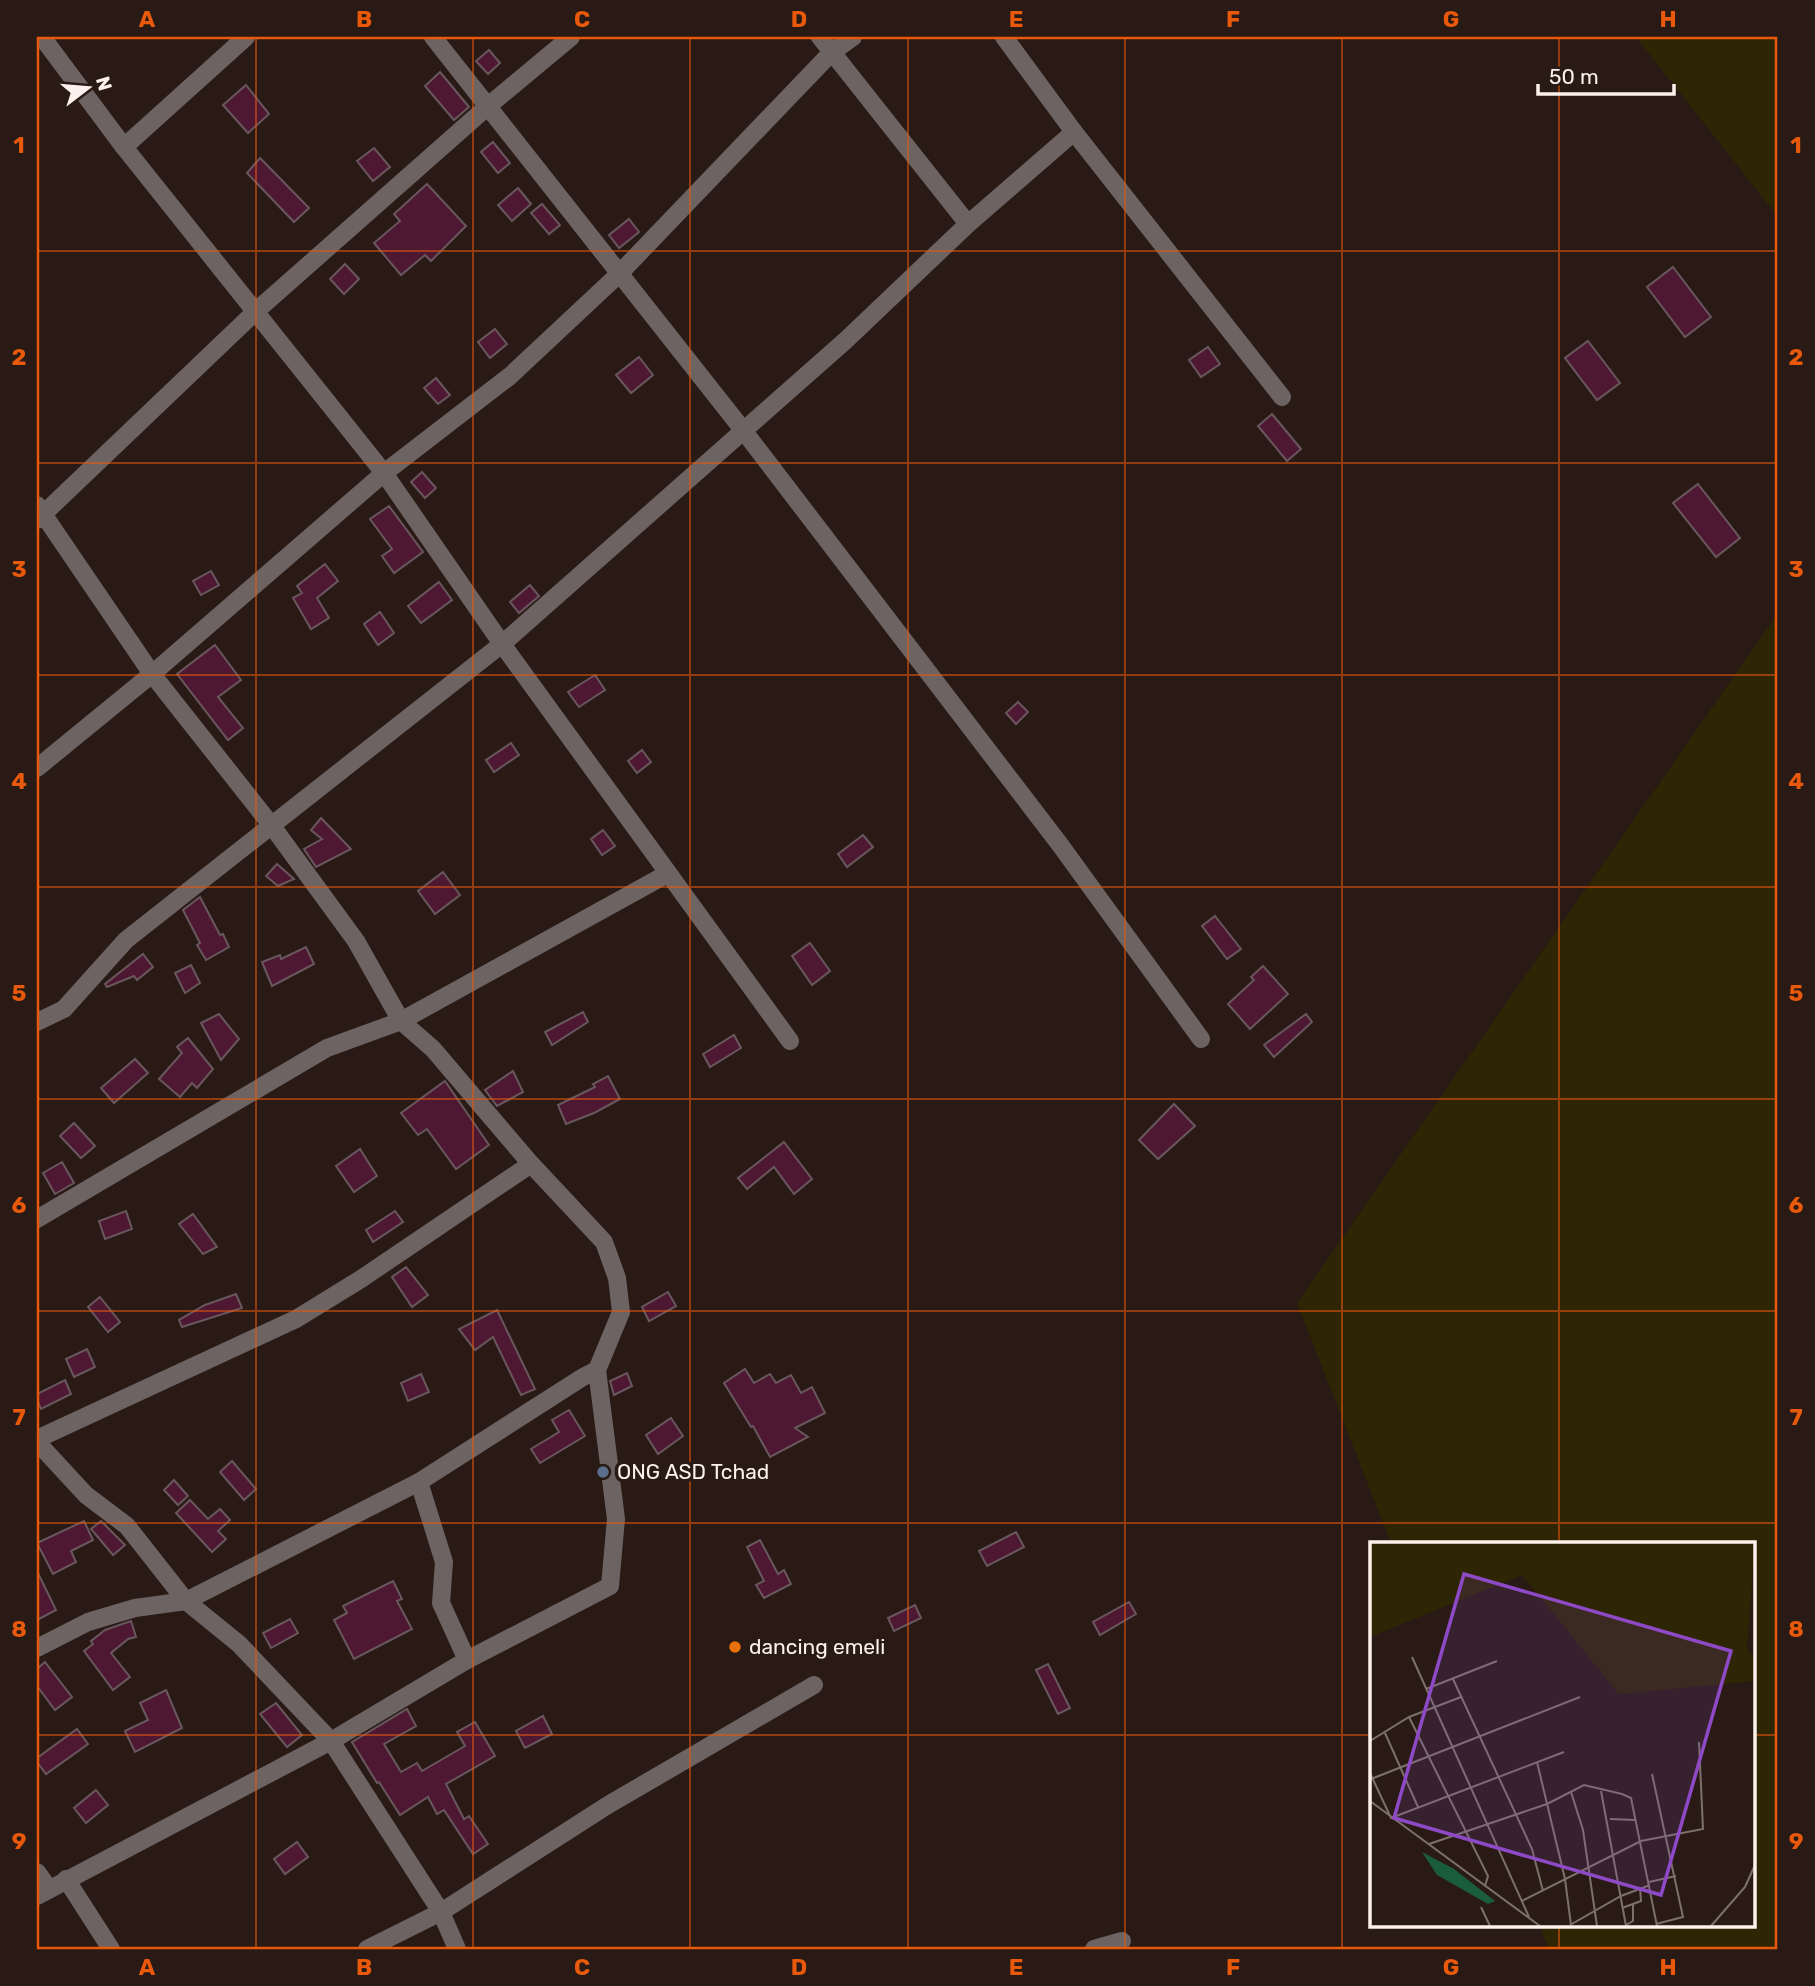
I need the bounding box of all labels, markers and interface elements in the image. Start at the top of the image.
text: A [139,5,156,33]
text: B [356,5,372,33]
text: C [574,5,590,33]
text: D [791,5,807,33]
text: E [1009,5,1023,33]
text: F [1226,5,1240,33]
text: G [1443,5,1459,33]
text: H [1659,5,1677,33]
north arrow [52,52,122,122]
scale bar [1538,52,1675,96]
text: 50 m [1549,64,1599,89]
text: N [91,74,117,93]
text: 1 [13,131,25,159]
text: 1 [1790,131,1802,159]
text: 2 [12,343,26,371]
text: 2 [1789,343,1803,371]
text: 3 [11,555,27,583]
text: 3 [1788,555,1804,583]
text: 4 [11,767,27,795]
text: 4 [1788,767,1804,795]
text: 5 [12,979,27,1007]
text: 5 [1789,979,1804,1007]
text: 6 [12,1191,27,1219]
text: 6 [1789,1191,1804,1219]
text: 7 [12,1403,26,1431]
text: 7 [1789,1403,1803,1431]
place label: ONG ASD Tchad [617,1459,769,1484]
marker: ONG ASD Tchad [595,1464,611,1480]
inset map [1370,1542,1756,1926]
text: 8 [11,1615,27,1643]
text: 8 [1788,1615,1804,1643]
place label: dancing emeli [749,1634,885,1659]
marker: dancing emeli [727,1639,743,1655]
text: 9 [12,1827,26,1855]
text: 9 [1789,1827,1803,1855]
text: A [139,1953,156,1981]
text: B [356,1953,372,1981]
text: C [574,1953,590,1981]
text: D [791,1953,807,1981]
text: E [1009,1953,1023,1981]
text: F [1226,1953,1240,1981]
text: G [1443,1953,1459,1981]
text: H [1659,1953,1677,1981]

